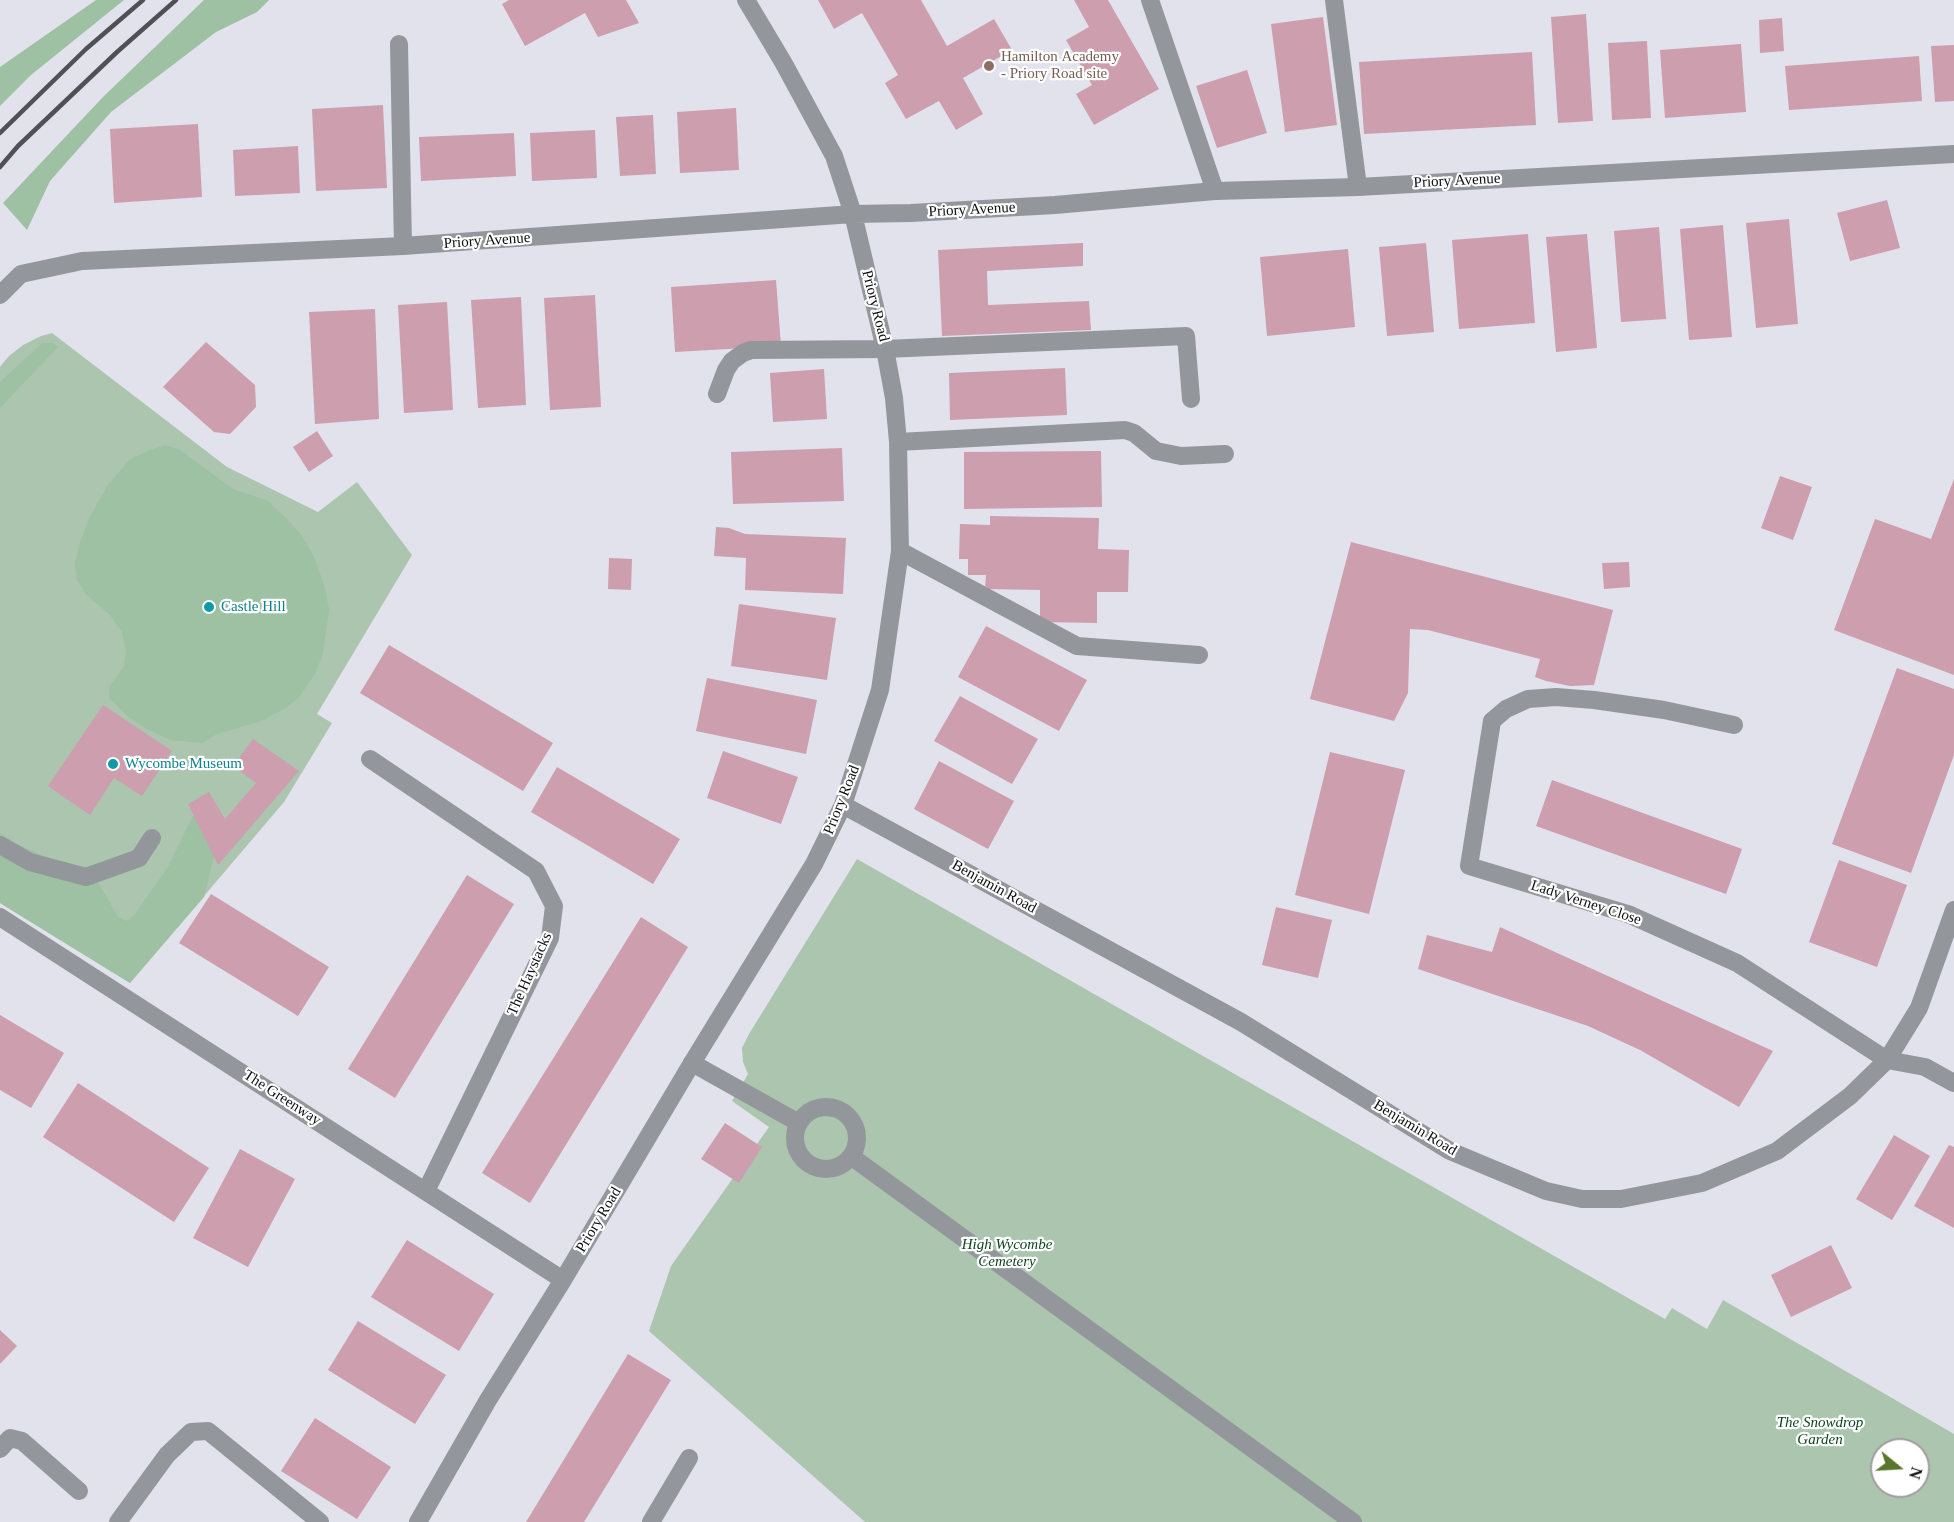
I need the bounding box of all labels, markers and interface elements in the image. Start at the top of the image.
place label: Hamilton Academy - Priory Road site [1001,48,1119,83]
marker: Hamilton Academy - Priory Road site [982,59,996,73]
street label: Priory Avenue [1413,170,1501,192]
street label: Priory Avenue [928,199,1016,221]
street label: Priory Avenue [443,229,531,253]
street label: Priory Road [857,268,893,344]
place label: Castle Hill [221,598,286,616]
marker: Castle Hill [202,600,216,614]
place label: Wycombe Museum [125,755,242,773]
marker: Wycombe Museum [106,757,120,771]
street label: Priory Road [820,763,864,837]
street label: Benjamin Road [949,856,1039,918]
street label: Lady Verney Close [1529,877,1643,929]
street label: The Haystacks [504,930,556,1018]
street label: The Greenway [240,1066,324,1130]
street label: Benjamin Road [1370,1096,1460,1160]
street label: Priory Road [573,1184,625,1256]
park label: High Wycombe Cemetery [962,1236,1052,1271]
park label: The Snowdrop Garden [1777,1414,1863,1449]
north arrow [1870,1438,1930,1498]
text: N [1906,1465,1926,1481]

